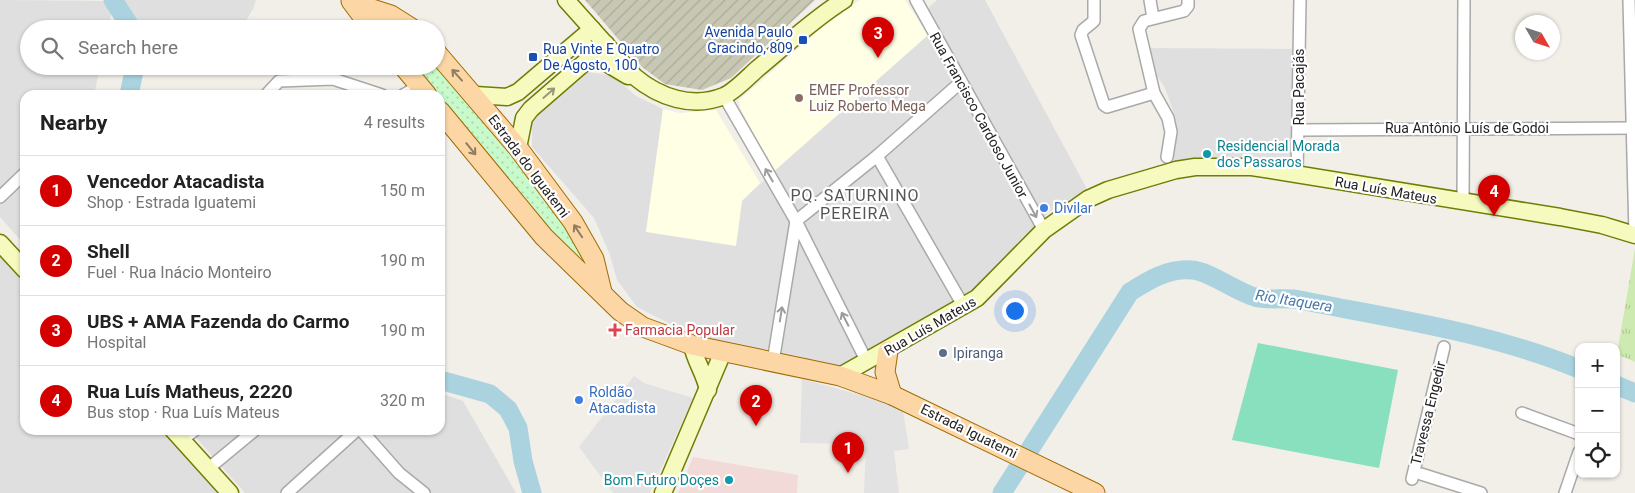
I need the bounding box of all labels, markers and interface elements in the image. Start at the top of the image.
north arrow [1515,15,1560,60]
pin: 3 [862,17,894,58]
search box [20,20,445,75]
place label: Avenida Paulo Gracindo, 809 [704,24,793,56]
street label: Rua Francisco Cardoso Junior [927,29,1031,201]
icon: search [38,34,66,62]
marker: Avenida Paulo Gracindo, 809 [797,34,809,46]
text: Search here [78,36,178,59]
place label: Rua Vinte E Quatro De Agosto, 100 [543,41,660,73]
street label: Rua Pacajás [1291,49,1307,125]
marker: Rua Vinte E Quatro De Agosto, 100 [527,51,539,63]
one-way arrow [451,68,463,81]
place label: EMEF Professor Luiz Roberto Mega [809,82,926,114]
one-way arrow [543,88,556,99]
marker: EMEF Professor Luiz Roberto Mega [793,92,805,104]
text: Nearby [40,111,107,135]
street label: Estrada do Iguatemi [485,111,573,221]
text: 4 results [364,113,425,132]
street label: Rua Antônio Luís de Godoi [1385,120,1549,136]
place label: Residencial Morada dos Passaros [1217,138,1340,170]
one-way arrow [465,142,477,155]
marker: Residencial Morada dos Passaros [1201,148,1213,160]
one-way arrow [764,168,774,183]
text: Vencedor Atacadista [87,170,265,193]
street label: Rua Luís Mateus [1334,173,1438,207]
pin: 4 [1478,175,1510,216]
text: 1 [51,181,61,200]
text: 150 m [380,181,425,200]
district label: PQ. SATURNINO PEREIRA [790,186,920,223]
text: Shop · Estrada Iguatemi [87,193,256,212]
place label: Divilar [1054,200,1093,216]
marker: Divilar [1038,202,1050,214]
one-way arrow [1028,203,1038,217]
one-way arrow [573,224,583,238]
text: Shell [87,240,130,263]
text: 2 [51,251,61,270]
text: 190 m [380,251,425,270]
text: Fuel · Rua Inácio Monteiro [87,263,272,282]
water label: Rio Itaquera [1254,286,1334,316]
street label: Rua Luís Mateus [881,293,979,359]
your location [1002,298,1028,324]
one-way arrow [776,307,786,323]
text: UBS + AMA Fazenda do Carmo [87,310,349,333]
one-way arrow [840,311,850,326]
text: 3 [51,321,61,340]
text: 190 m [380,321,425,340]
place label: Farmacia Popular [625,322,735,338]
marker: Farmacia Popular [609,324,621,336]
text: Hospital [87,333,147,352]
map controls [1575,343,1620,478]
button: + [1575,343,1620,388]
place label: Ipiranga [953,345,1003,361]
marker: Ipiranga [937,347,949,359]
street label: Travessa Engedir [1407,359,1449,467]
text: Rua Luís Matheus, 2220 [87,380,293,403]
place label: Roldão Atacadista [589,384,656,416]
pin: 2 [740,385,772,426]
button: − [1575,388,1620,433]
text: 4 [51,391,61,410]
text: 320 m [380,391,425,410]
marker: Roldão Atacadista [573,394,585,406]
street label: Estrada Iguatemi [918,401,1020,461]
text: Bus stop · Rua Luís Mateus [87,403,280,422]
pin: 1 [832,432,864,473]
button: locate [1575,433,1620,478]
place label: Bom Futuro Doçes [604,472,719,488]
marker: Bom Futuro Doçes [723,474,735,486]

